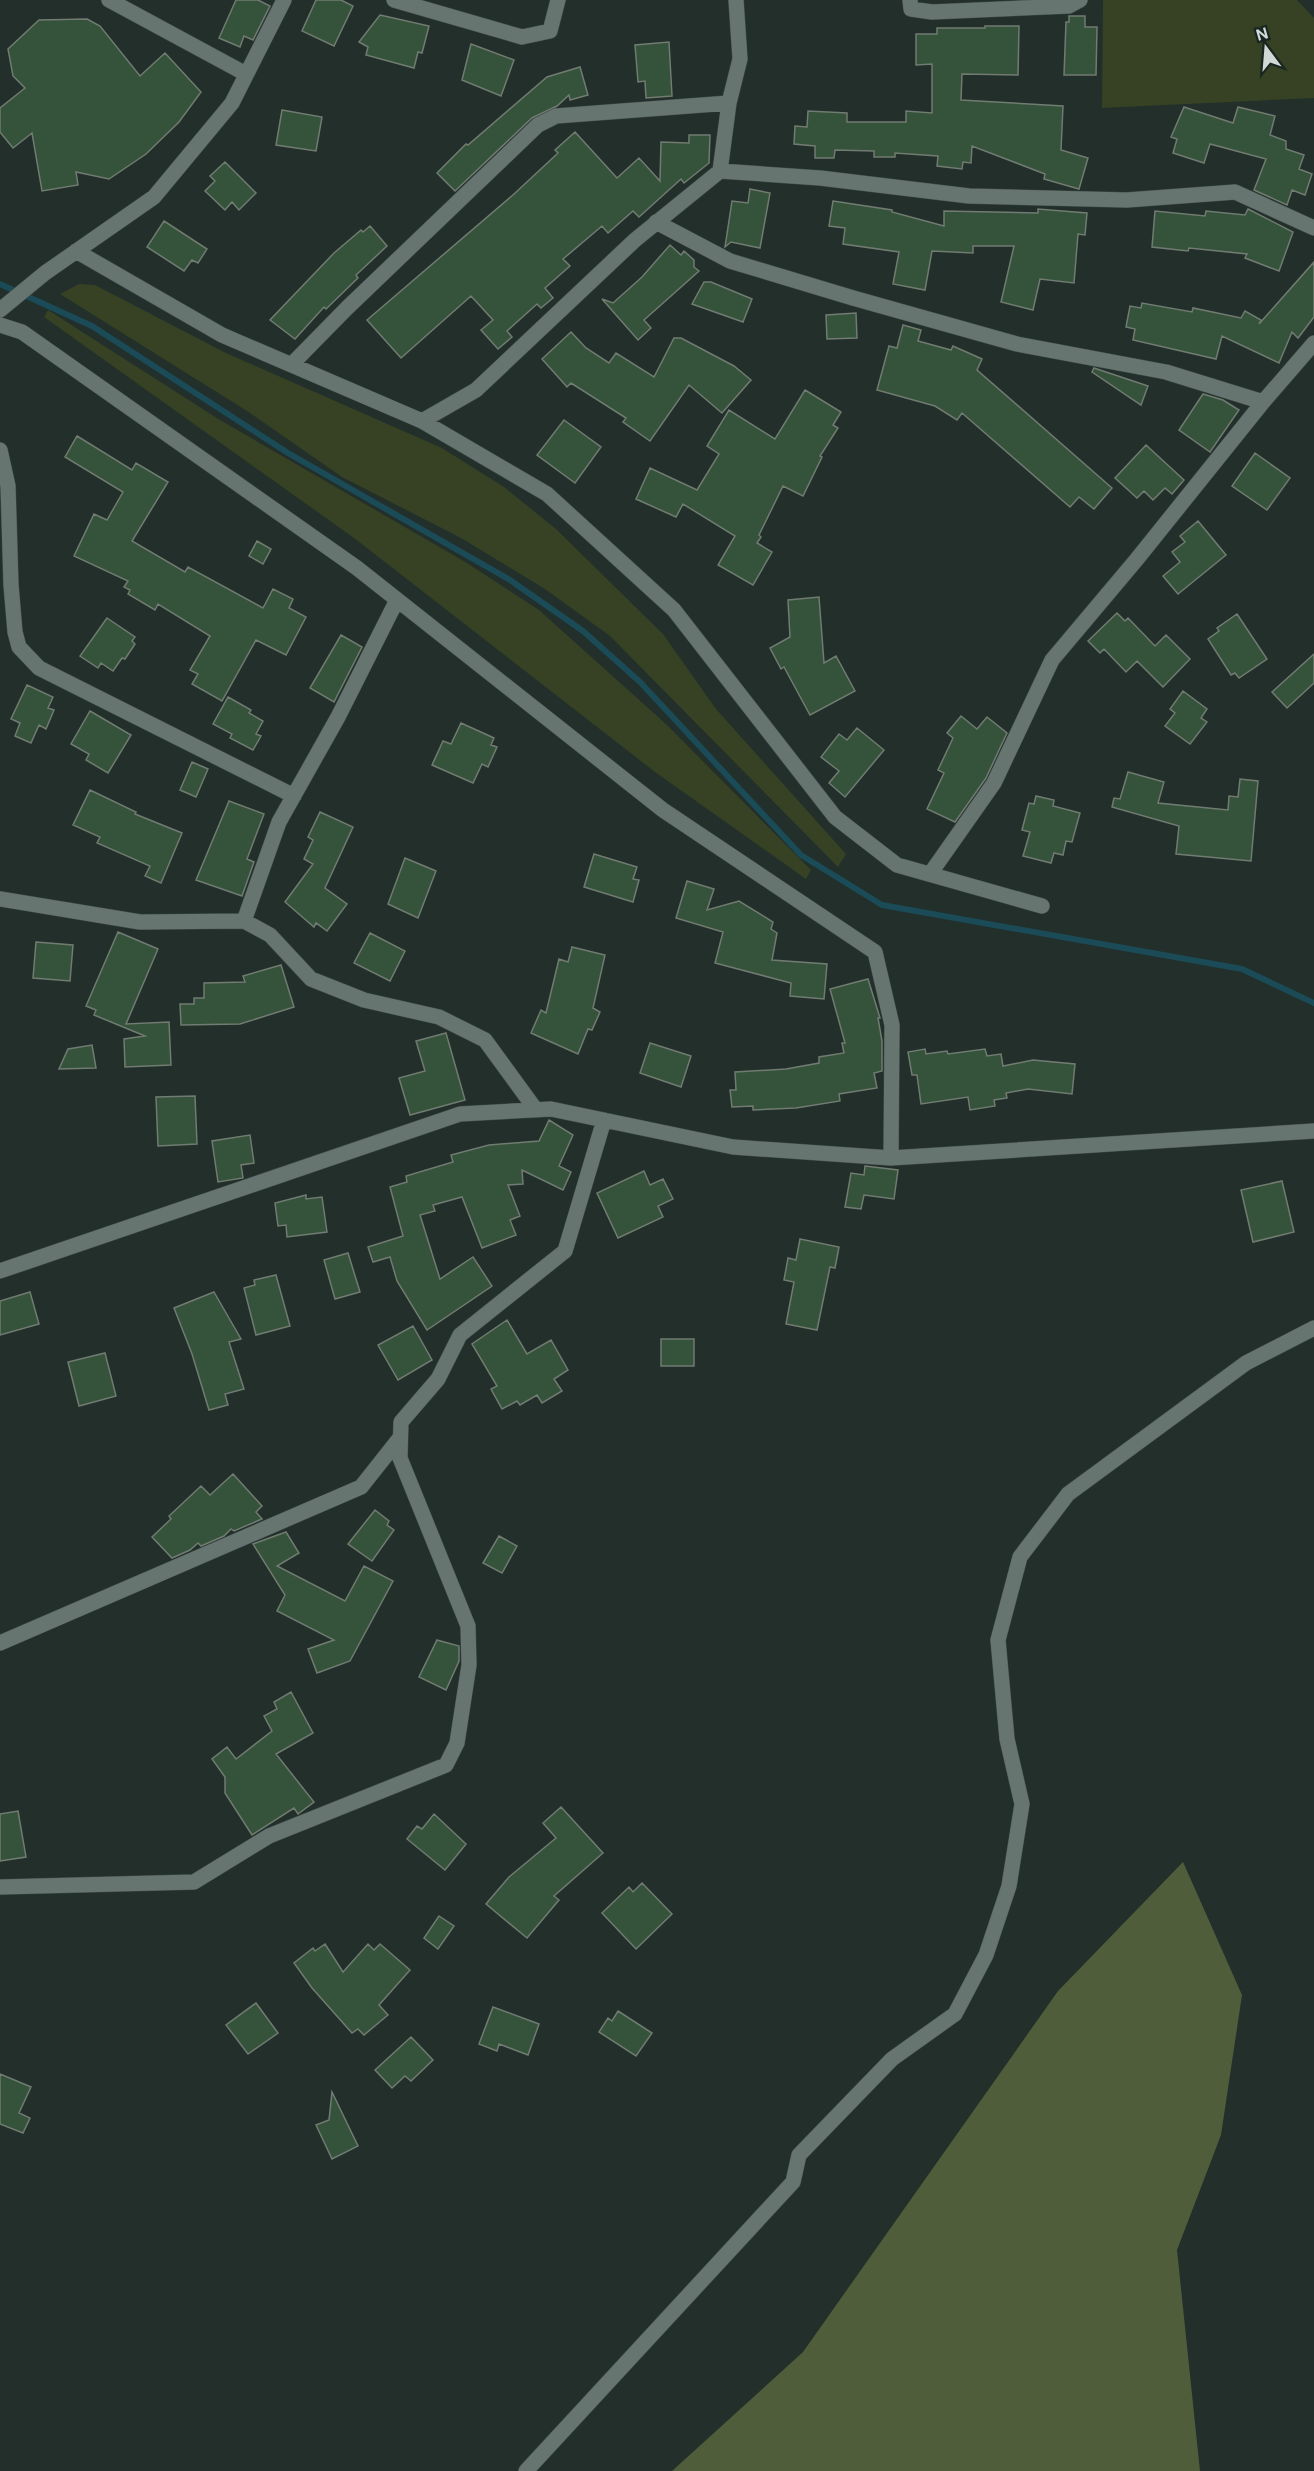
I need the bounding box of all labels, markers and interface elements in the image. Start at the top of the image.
north arrow [1236,18,1296,78]
text: N [1253,22,1271,46]

